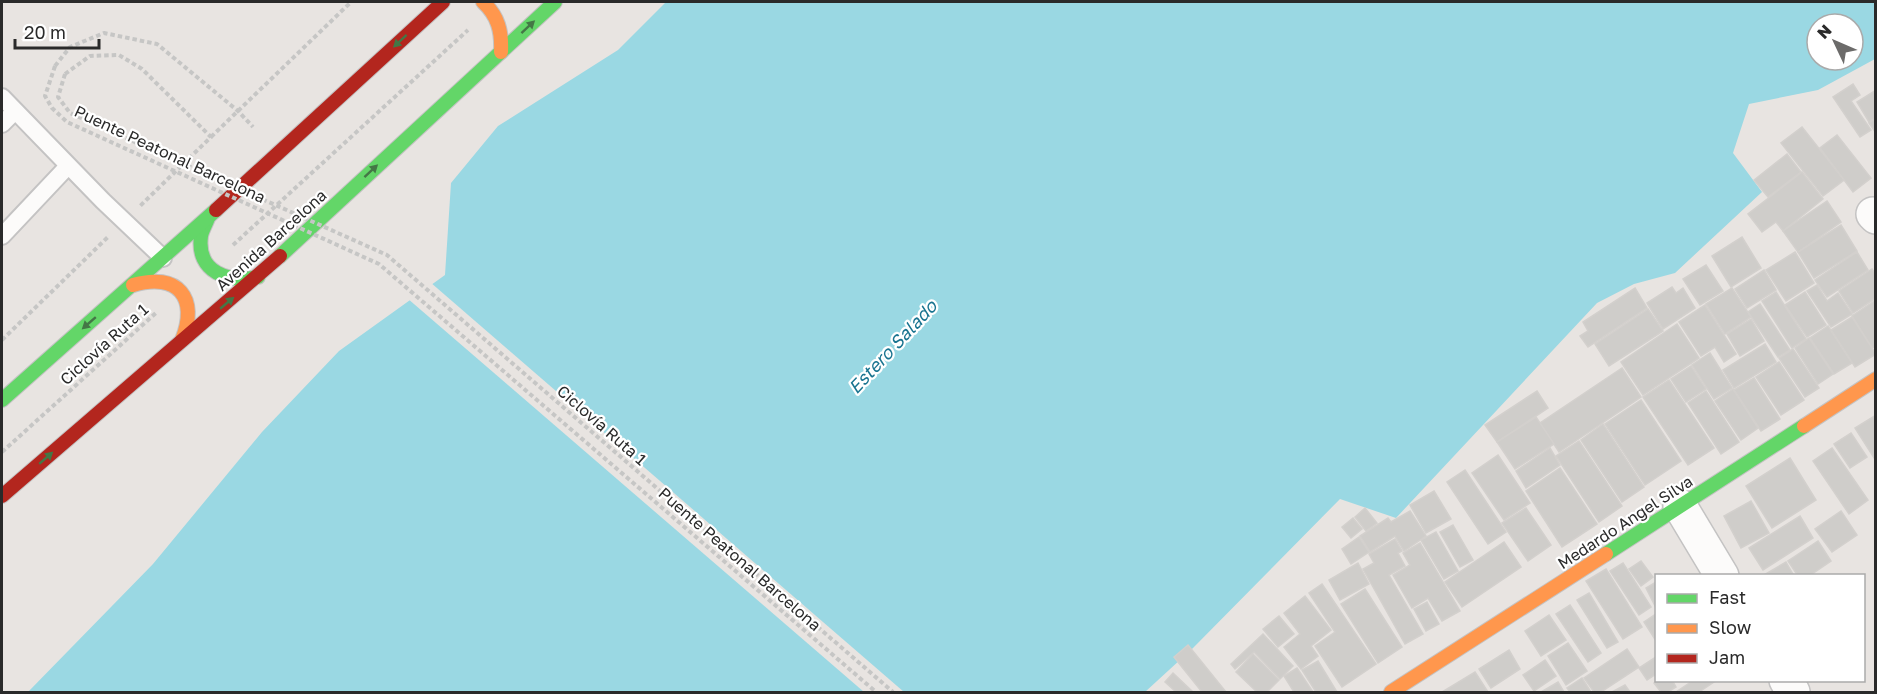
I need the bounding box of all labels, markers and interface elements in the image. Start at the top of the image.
scale bar [15,12,99,50]
north arrow [1805,12,1865,72]
text: N [1813,20,1836,43]
text: 20 m [24,21,66,43]
one-way arrow [520,21,535,34]
one-way arrow [392,34,407,48]
street label: Puente Peatonal Barcelona [71,101,269,207]
one-way arrow [363,165,378,178]
street label: Avenida Barcelona [212,185,330,295]
water label: Estero Salado [843,294,942,398]
one-way arrow [219,296,235,309]
street label: Ciclovía Ruta 1 [56,299,152,389]
one-way arrow [82,316,97,329]
street label: Ciclovía Ruta 1 [553,381,651,469]
one-way arrow [38,452,53,465]
street label: Medardo Angel Silva [1554,471,1696,573]
street label: Puente Peatonal Barcelona [655,483,825,635]
legend [1655,574,1865,682]
text: Fast [1709,586,1746,608]
text: Slow [1709,616,1752,638]
text: Jam [1709,646,1745,668]

